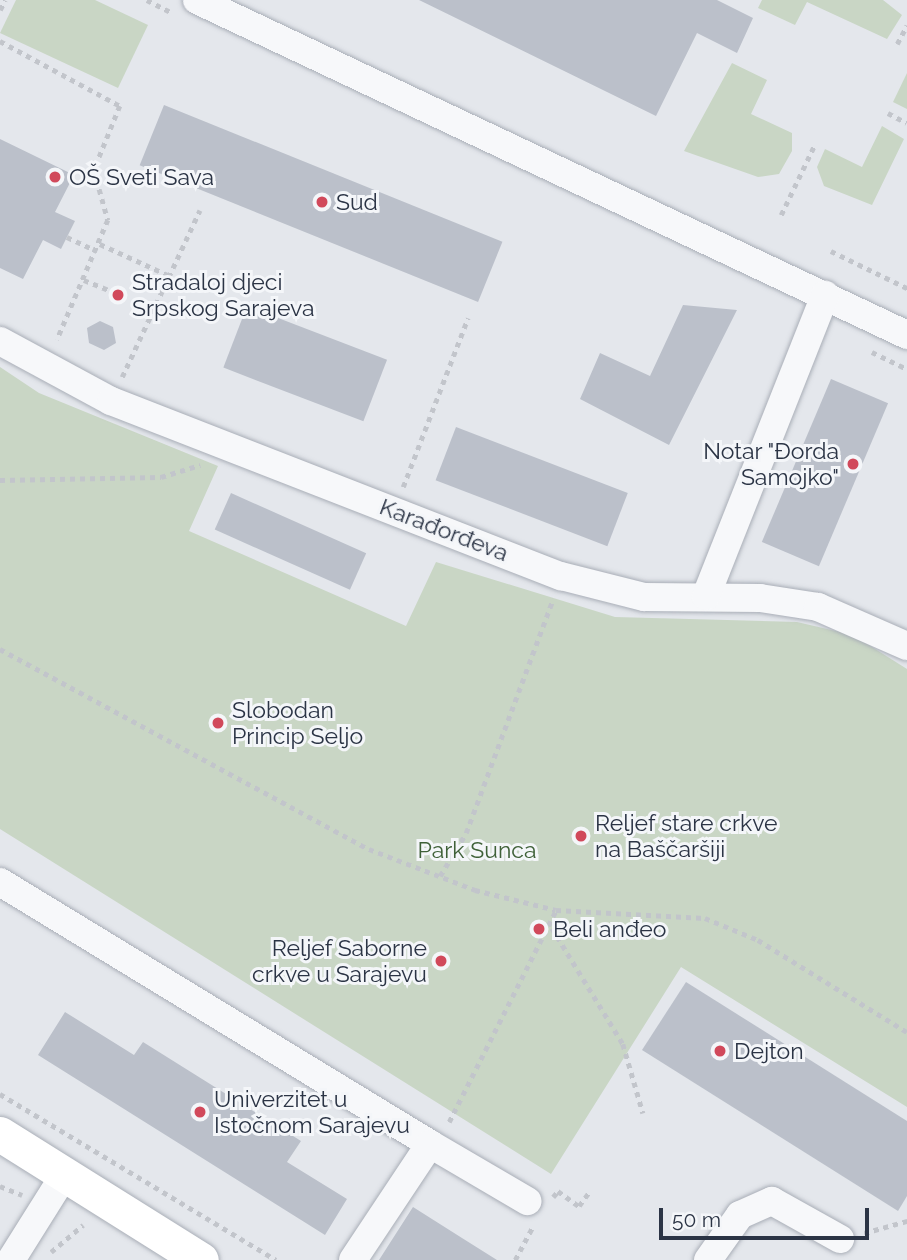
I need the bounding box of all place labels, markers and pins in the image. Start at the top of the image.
place label: OŠ Sveti Sava [69,163,214,191]
marker: OŠ Sveti Sava [47,169,63,185]
place label: Sud [336,188,378,216]
marker: Sud [314,194,330,210]
place label: Stradaloj djeci Srpskog Sarajeva [132,268,315,322]
marker: Stradaloj djeci Srpskog Sarajeva [110,287,126,303]
place label: Notar "Đorda Samojko" [702,437,839,491]
marker: Notar "Đorda Samojko" [845,456,861,472]
place label: Slobodan Princip Seljo [232,696,363,750]
marker: Slobodan Princip Seljo [210,715,226,731]
place label: Reljef stare crkve na Baščaršiji [595,809,778,863]
marker: Reljef stare crkve na Baščaršiji [573,828,589,844]
place label: Beli anđeo [553,915,666,943]
marker: Beli anđeo [531,921,547,937]
place label: Reljef Saborne crkve u Sarajevu [252,934,427,988]
marker: Reljef Saborne crkve u Sarajevu [433,953,449,969]
place label: Dejton [734,1037,804,1065]
marker: Dejton [712,1043,728,1059]
place label: Univerzitet u Istočnom Sarajevu [214,1085,410,1139]
marker: Univerzitet u Istočnom Sarajevu [192,1104,208,1120]

